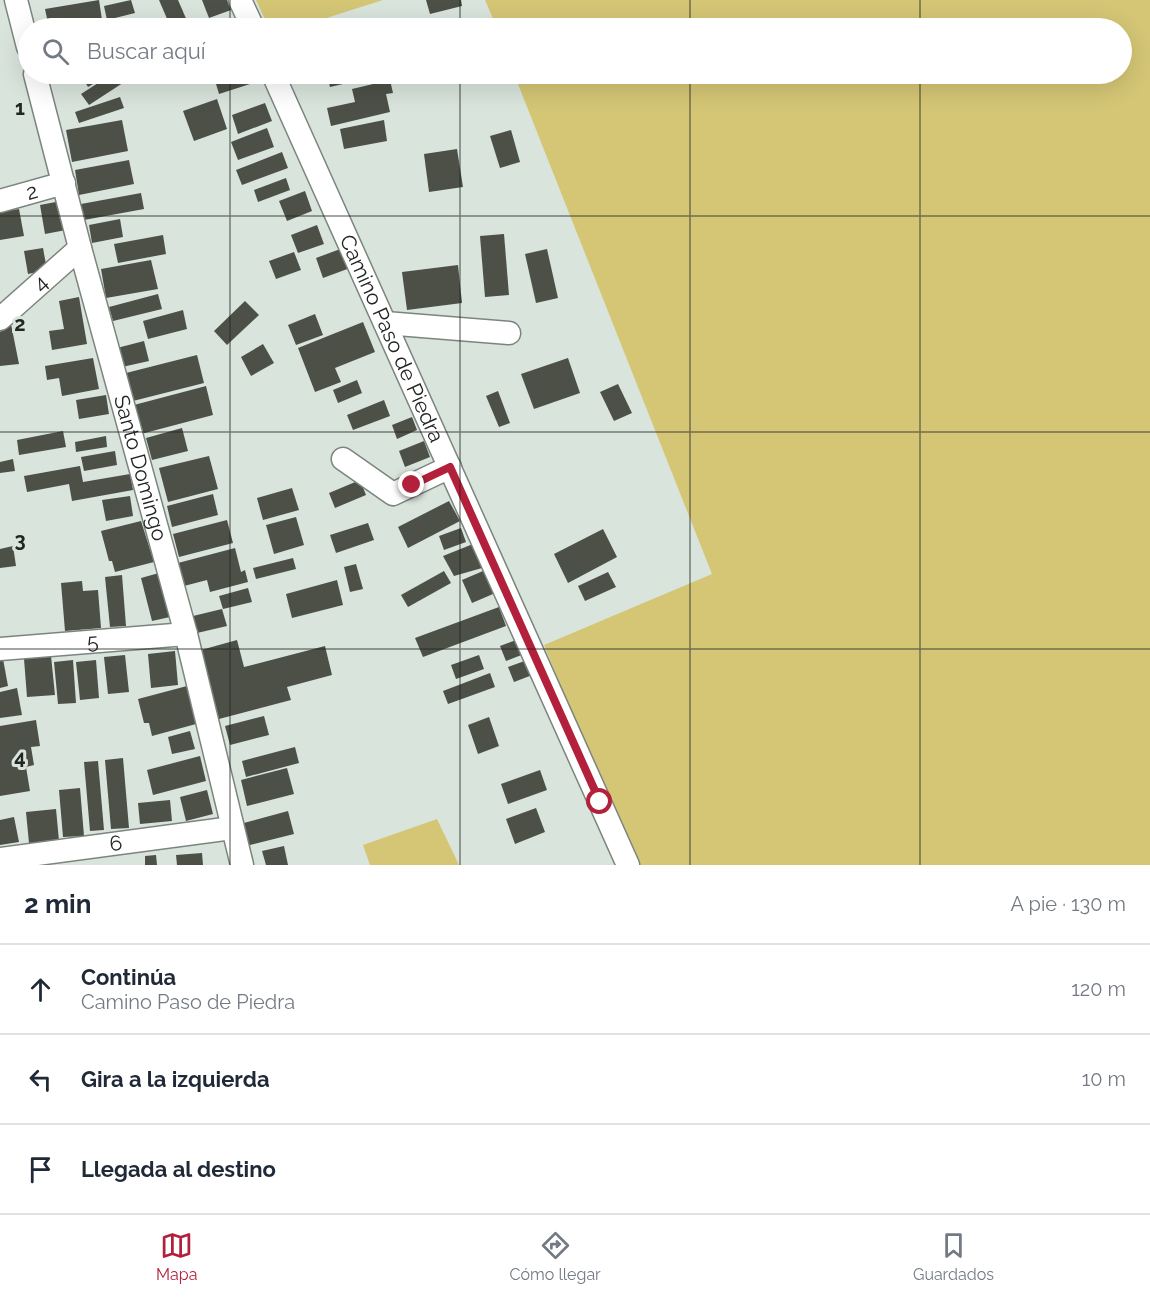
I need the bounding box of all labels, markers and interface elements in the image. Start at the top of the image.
search box [18,18,1132,84]
icon: search [39,35,72,68]
text: Buscar aquí [87,38,206,64]
text: 1 [15,96,25,120]
street label: 2 [23,178,40,205]
street label: Camino Paso de Piedra [335,231,450,446]
street label: 4 [27,270,53,296]
text: 2 [14,312,26,336]
street label: Santo Domingo [109,392,173,544]
route end [398,471,424,497]
text: 3 [14,528,26,552]
street label: 5 [86,628,99,654]
text: 4 [14,745,26,769]
route start [586,788,612,814]
street label: 6 [108,830,124,856]
text: 2 min [24,889,91,919]
text: A pie · 130 m [1011,892,1126,916]
text: Continúa [81,964,176,990]
icon: ahead [24,973,57,1006]
text: 120 m [1071,977,1126,1001]
text: Camino Paso de Piedra [81,990,295,1014]
icon: left [24,1063,57,1096]
text: Gira a la izquierda [81,1066,270,1092]
text: 10 m [1082,1067,1126,1091]
icon: arrive [24,1153,57,1186]
text: Llegada al destino [81,1156,276,1182]
tab: Mapa [156,1229,197,1284]
tab: Cómo llegar [510,1229,601,1284]
tab: Guardados [913,1229,994,1284]

